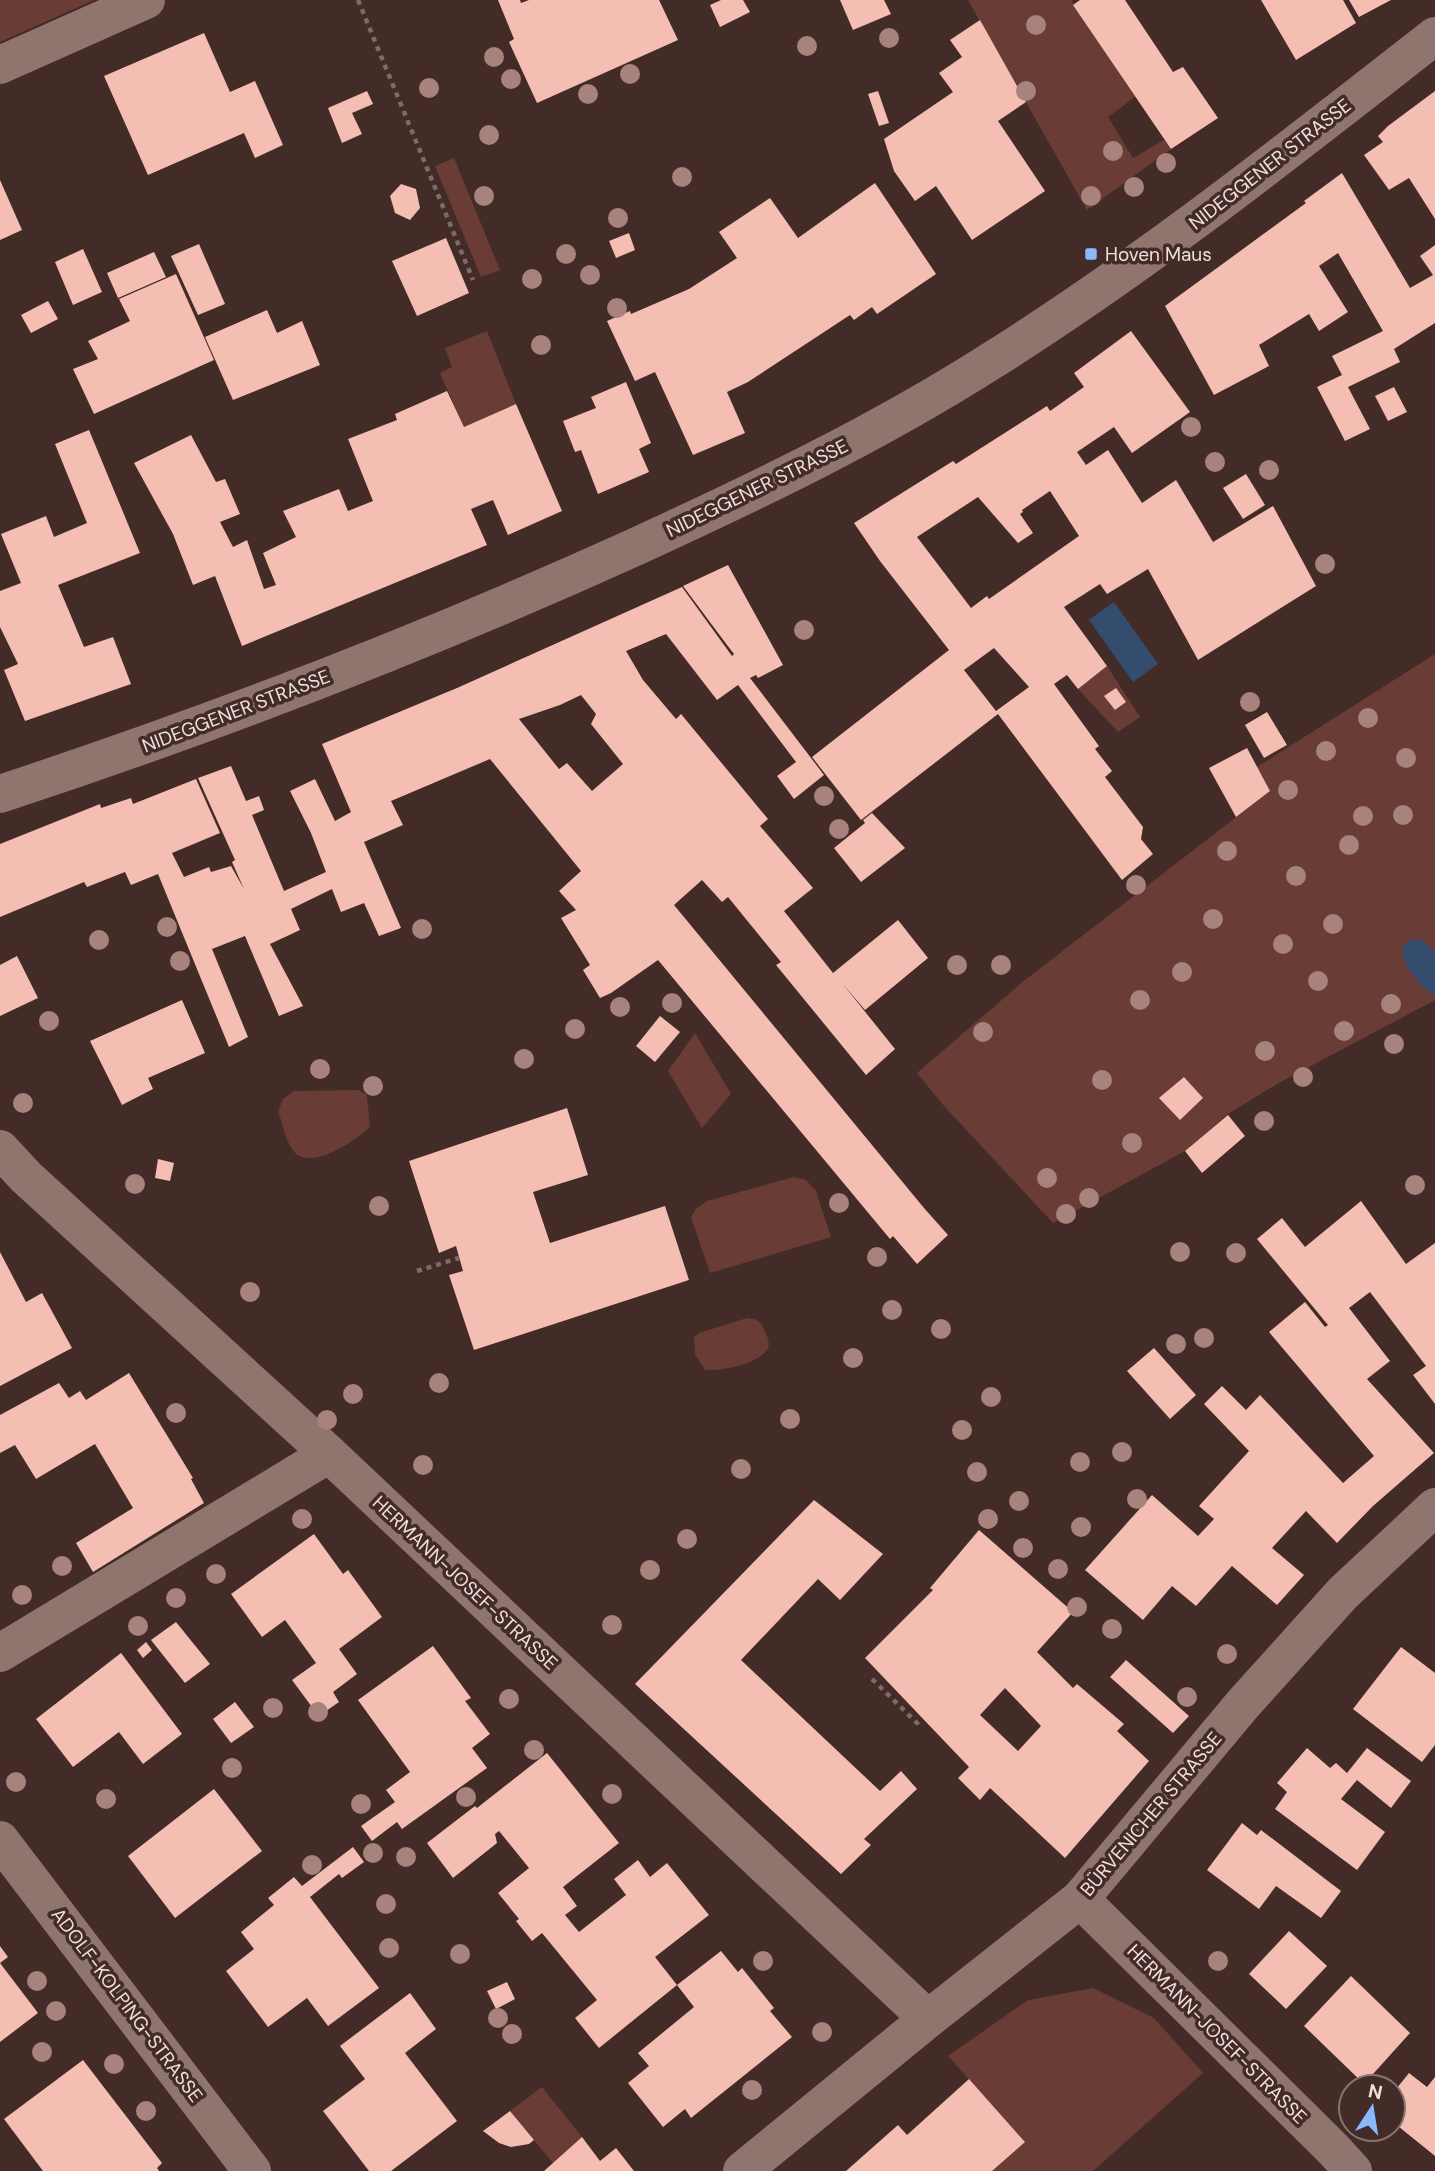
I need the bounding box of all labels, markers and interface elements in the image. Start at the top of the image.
street label: NIDEGGENER STRASSE [1184,93,1356,235]
place label: Hoven Maus [1105,242,1212,267]
marker: Hoven Maus [1083,246,1099,262]
street label: NIDEGGENER STRASSE [662,433,852,543]
street label: NIDEGGENER STRASSE [139,664,333,758]
street label: HERMANN-JOSEF-STRASSE [367,1490,563,1676]
street label: BÜRVENICHER STRASSE [1075,1727,1227,1901]
street label: ADOLF-KOLPING-STRASSE [46,1903,208,2107]
street label: HERMANN-JOSEF-STRASSE [1122,1939,1312,2129]
north arrow [1337,2073,1407,2143]
text: N [1366,2078,1385,2106]

